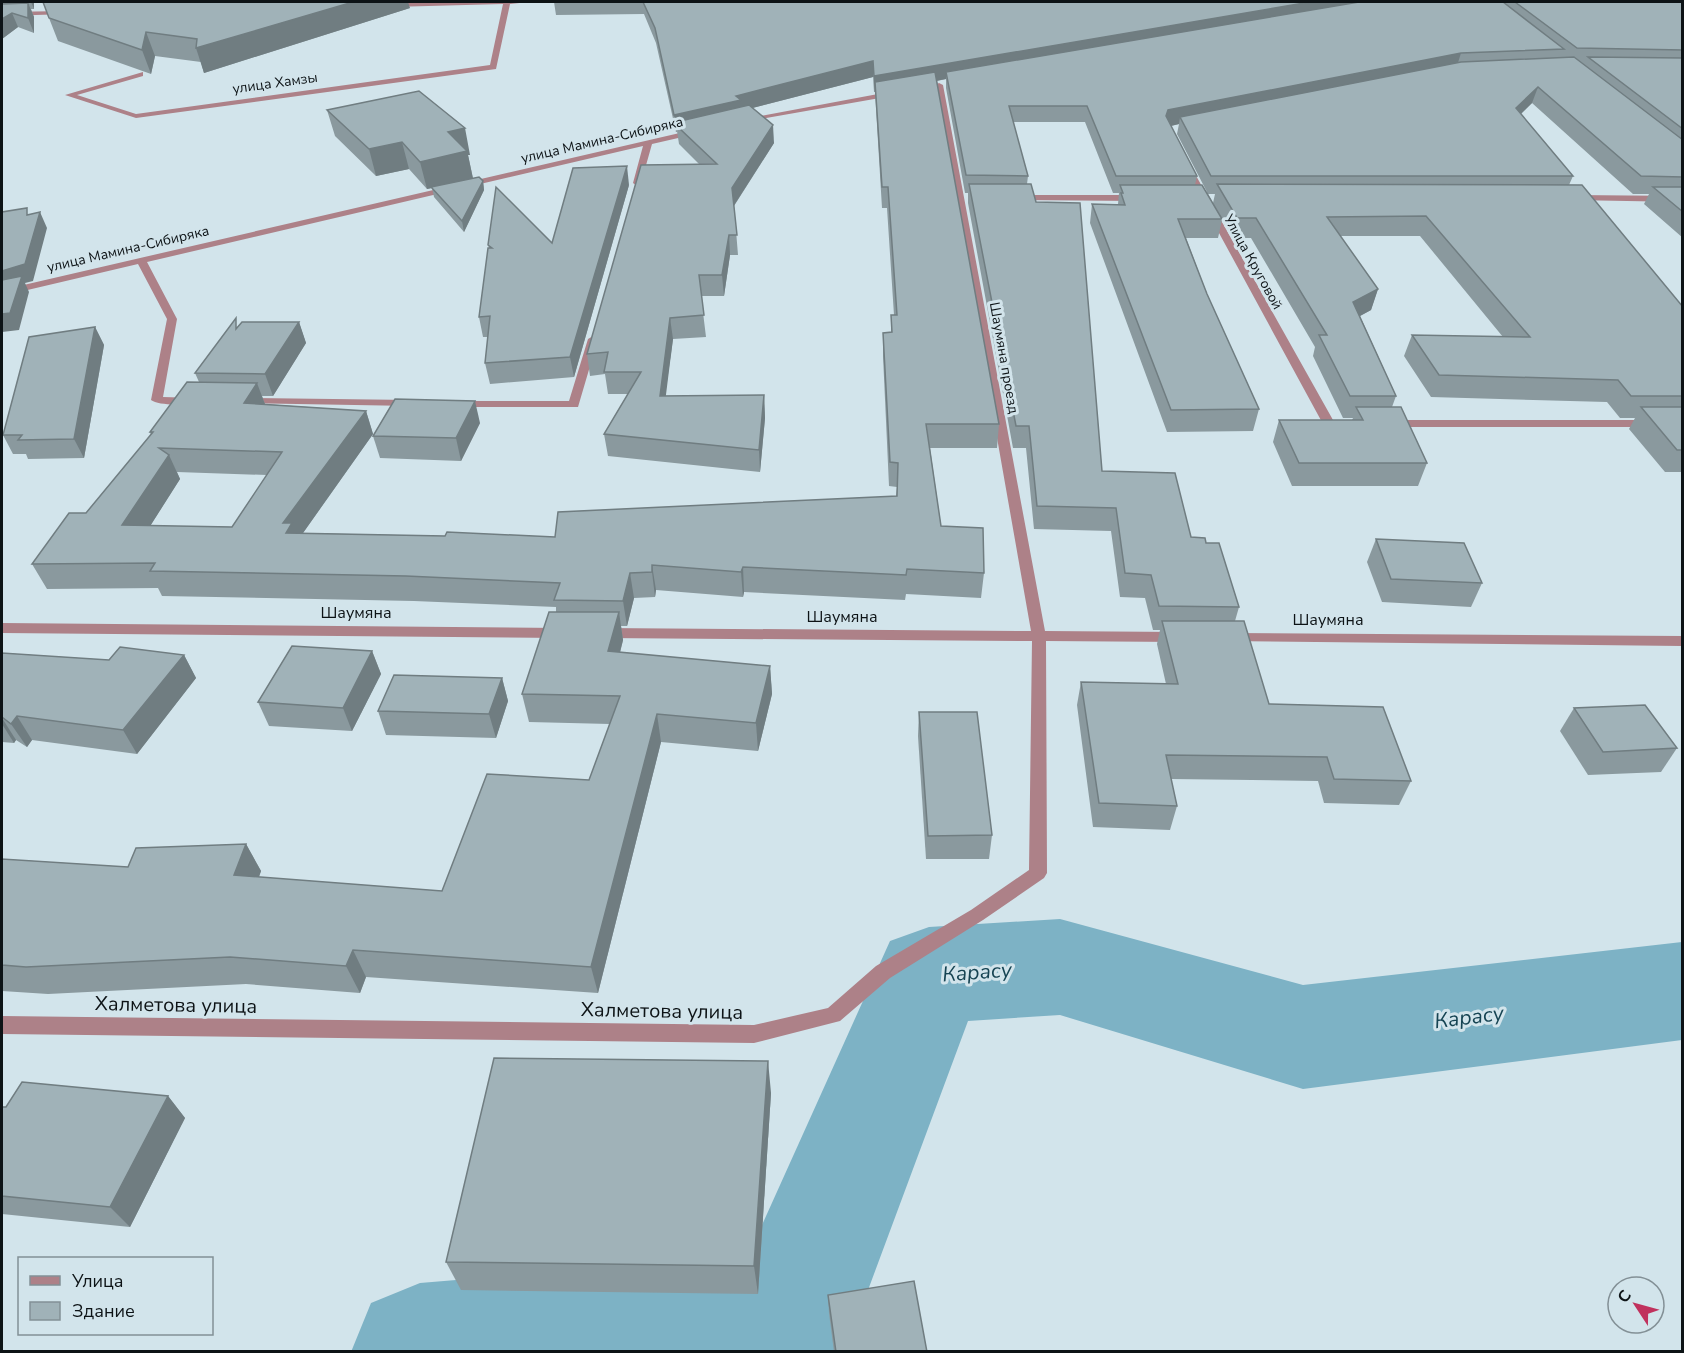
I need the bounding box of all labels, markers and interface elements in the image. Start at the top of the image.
street label: улица Хамзы [231,68,319,98]
street label: улица Мамина-Сибиряка [519,112,685,168]
street label: Улица Круговой [1219,210,1287,313]
street label: улица Мамина-Сибиряка [45,221,211,277]
street label: Шаумяна проезд [985,301,1023,415]
street label: Шаумяна [320,602,392,624]
street label: Шаумяна [806,606,878,628]
street label: Шаумяна [1292,609,1364,631]
water label: Карасу [941,956,1014,988]
street label: Халметова улица [95,990,257,1020]
street label: Халметова улица [581,996,743,1026]
water label: Карасу [1433,999,1506,1035]
legend [18,1257,213,1335]
text: Улица [71,1269,123,1293]
north arrow [1606,1275,1666,1335]
text: С [1613,1286,1637,1308]
text: Здание [72,1299,135,1323]

